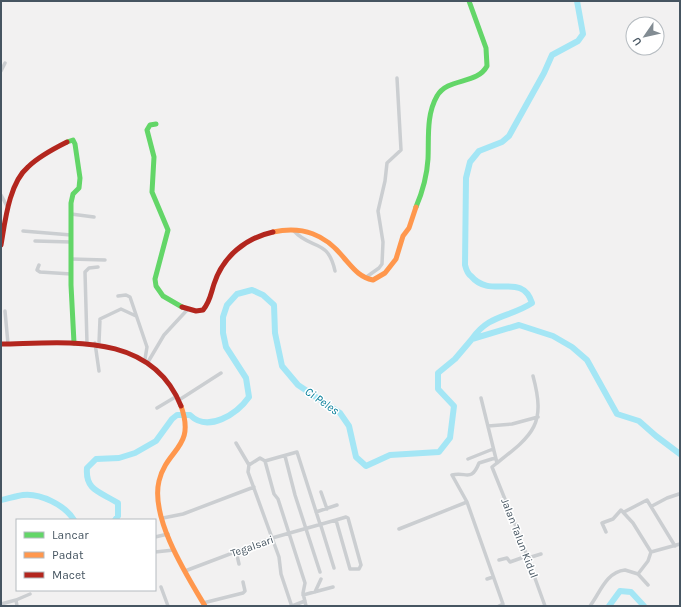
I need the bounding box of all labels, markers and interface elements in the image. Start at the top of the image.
north arrow [625,16,665,56]
text: U [630,35,645,48]
water label: Ci Peles [302,384,342,418]
street label: Jalan Talun Kidul [498,496,541,580]
legend [16,519,156,591]
text: Lancar [52,528,89,542]
street label: Tegalsari [229,533,275,560]
text: Padat [52,548,84,562]
text: Macet [52,568,86,582]

